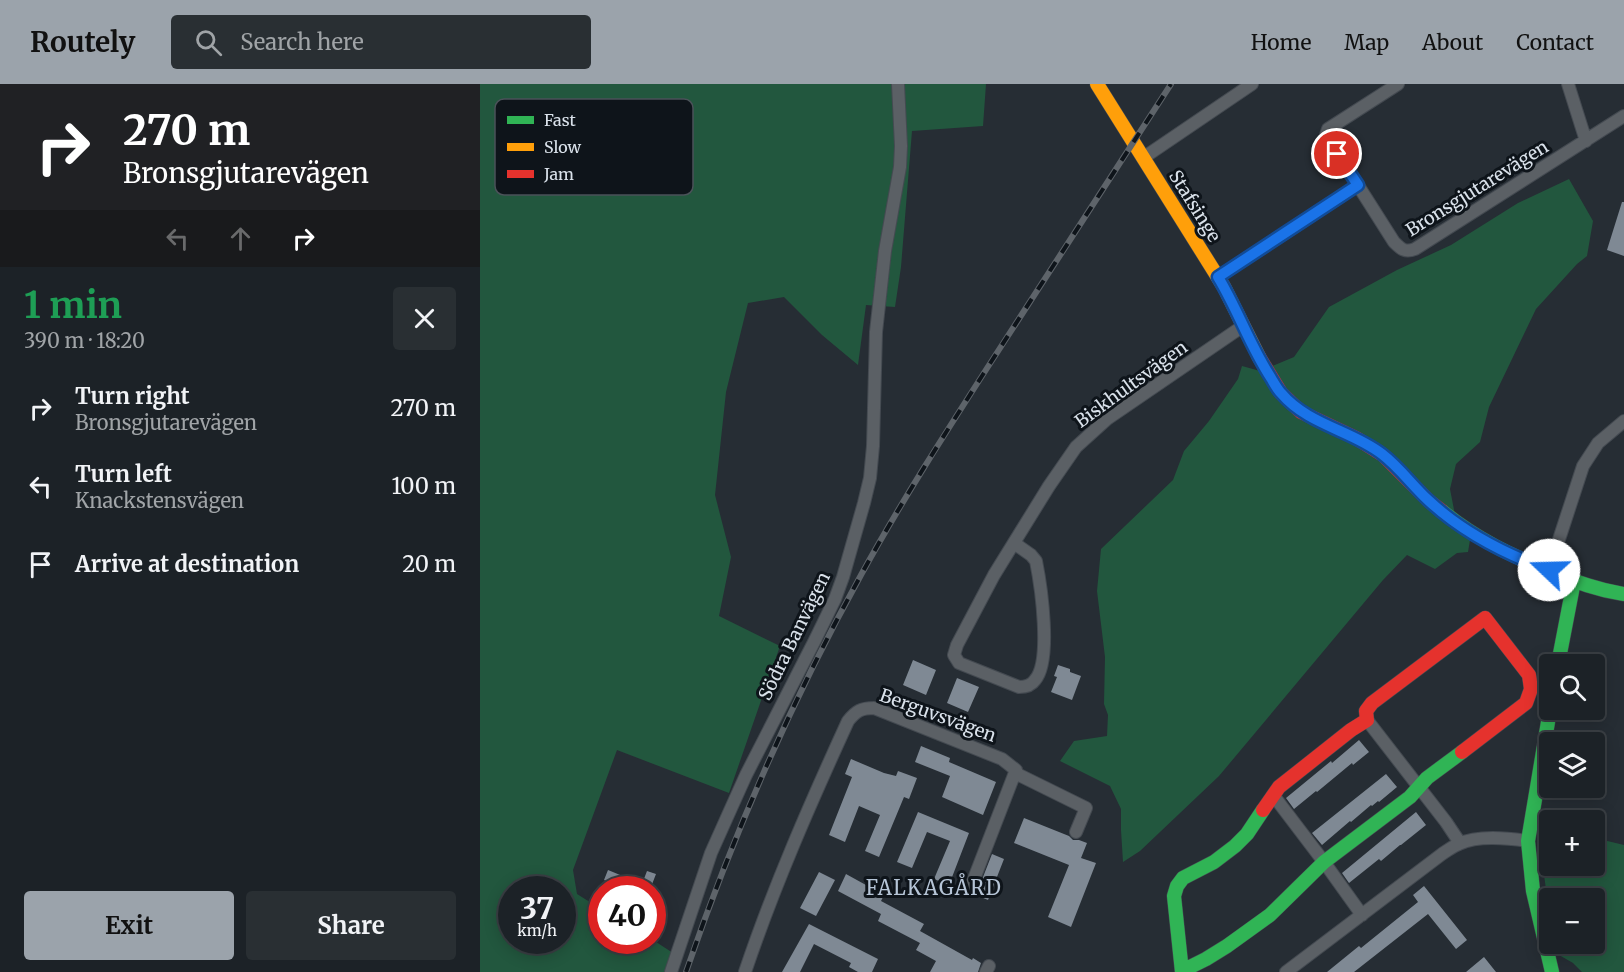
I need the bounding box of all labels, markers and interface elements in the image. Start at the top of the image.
search box [171,15,591,69]
text: Routely [30,24,135,60]
icon: search [192,26,225,59]
text: Search here [240,28,364,56]
text: Home [1251,29,1311,56]
text: Map [1344,29,1389,56]
text: About [1422,29,1483,56]
text: Contact [1516,29,1594,56]
legend [495,99,693,195]
text: 270 m [123,104,250,156]
icon: right [24,108,102,186]
text: Fast [544,110,577,130]
pin [1311,128,1362,179]
street label: Bronsgjutarevägen [1401,135,1553,241]
text: Slow [544,137,582,157]
icon: arrive [1320,137,1353,170]
text: Bronsgjutarevägen [123,156,369,190]
text: Jam [543,164,574,184]
street label: Stafsinge [1164,166,1226,246]
icon: left [161,222,194,255]
icon: ahead [224,222,257,255]
icon: right [287,222,320,255]
text: 1 min [24,283,122,328]
button: close [393,287,456,350]
text: 390 m · 18:20 [24,328,145,353]
street label: Biskhultsvägen [1070,335,1192,433]
text: Turn right [75,382,189,410]
icon: right [24,392,57,425]
text: 270 m [390,394,456,422]
text: Bronsgjutarevägen [75,410,257,435]
text: Turn left [75,460,172,488]
icon: left [24,470,57,503]
text: 100 m [391,472,456,500]
text: Knackstensvägen [75,488,244,513]
position arrow [1517,538,1581,602]
icon: arrive [24,548,57,581]
text: Arrive at destination [75,550,299,578]
text: 20 m [402,550,456,578]
street label: Södra Banvägen [753,568,835,704]
map controls [1539,654,1605,954]
button: search [1539,654,1605,720]
street label: Berguvsvägen [877,683,999,747]
button: layers [1539,732,1605,798]
button: + [1539,810,1605,876]
district label: FALKAGÅRD [866,873,1002,900]
speed limit sign: 40 [588,876,666,954]
button: − [1539,888,1605,954]
text: 37 [520,889,554,927]
button: Exit [24,891,234,960]
button: Share [246,891,456,960]
text: km/h [517,921,557,940]

